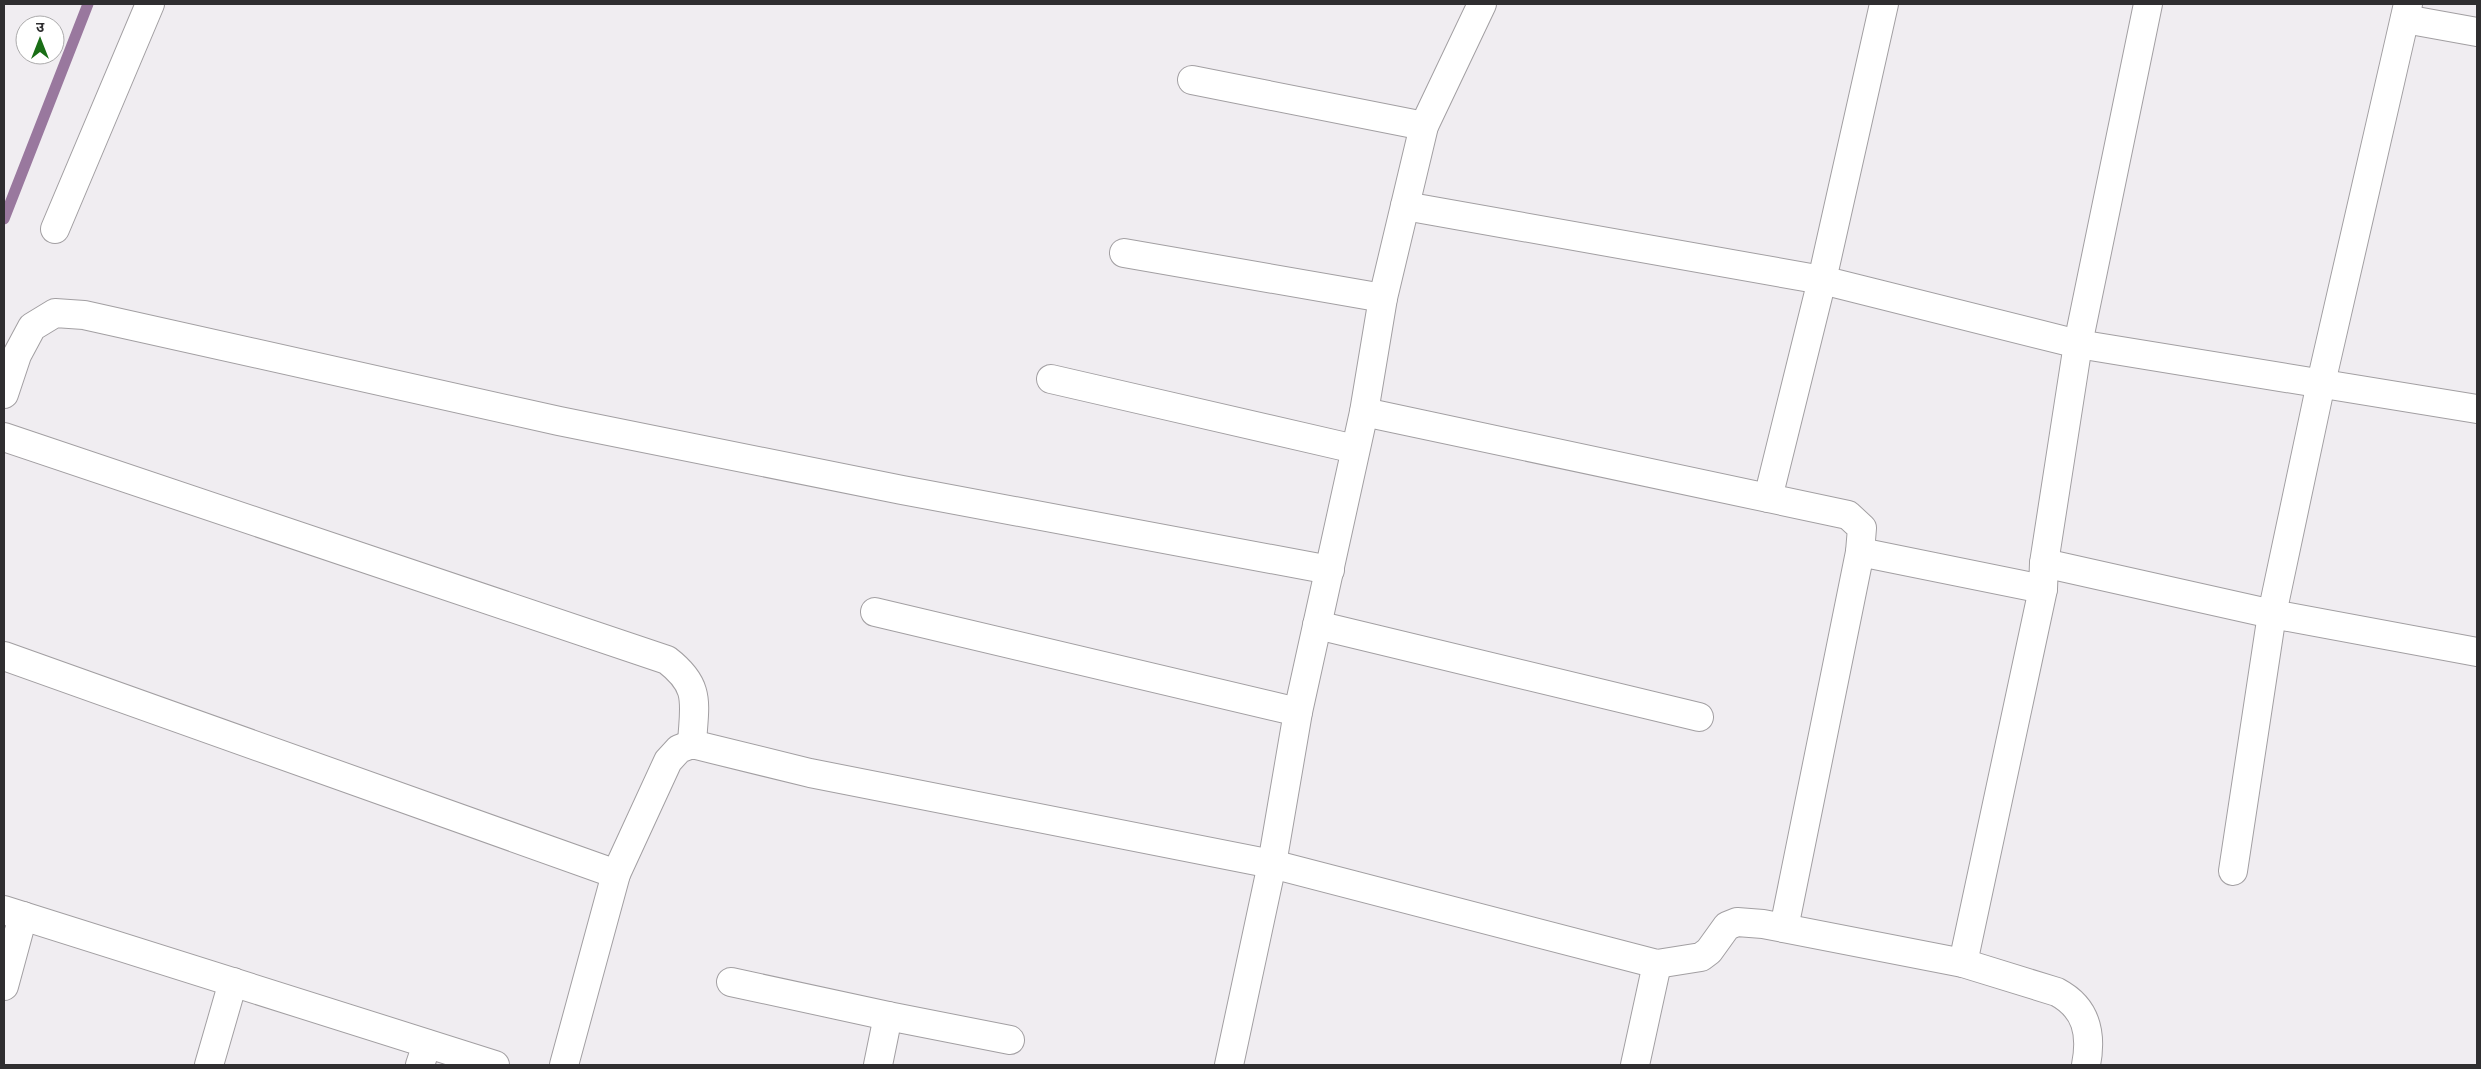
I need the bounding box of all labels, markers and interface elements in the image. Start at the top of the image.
north arrow [15,15,65,65]
text: उ [36,18,45,36]

